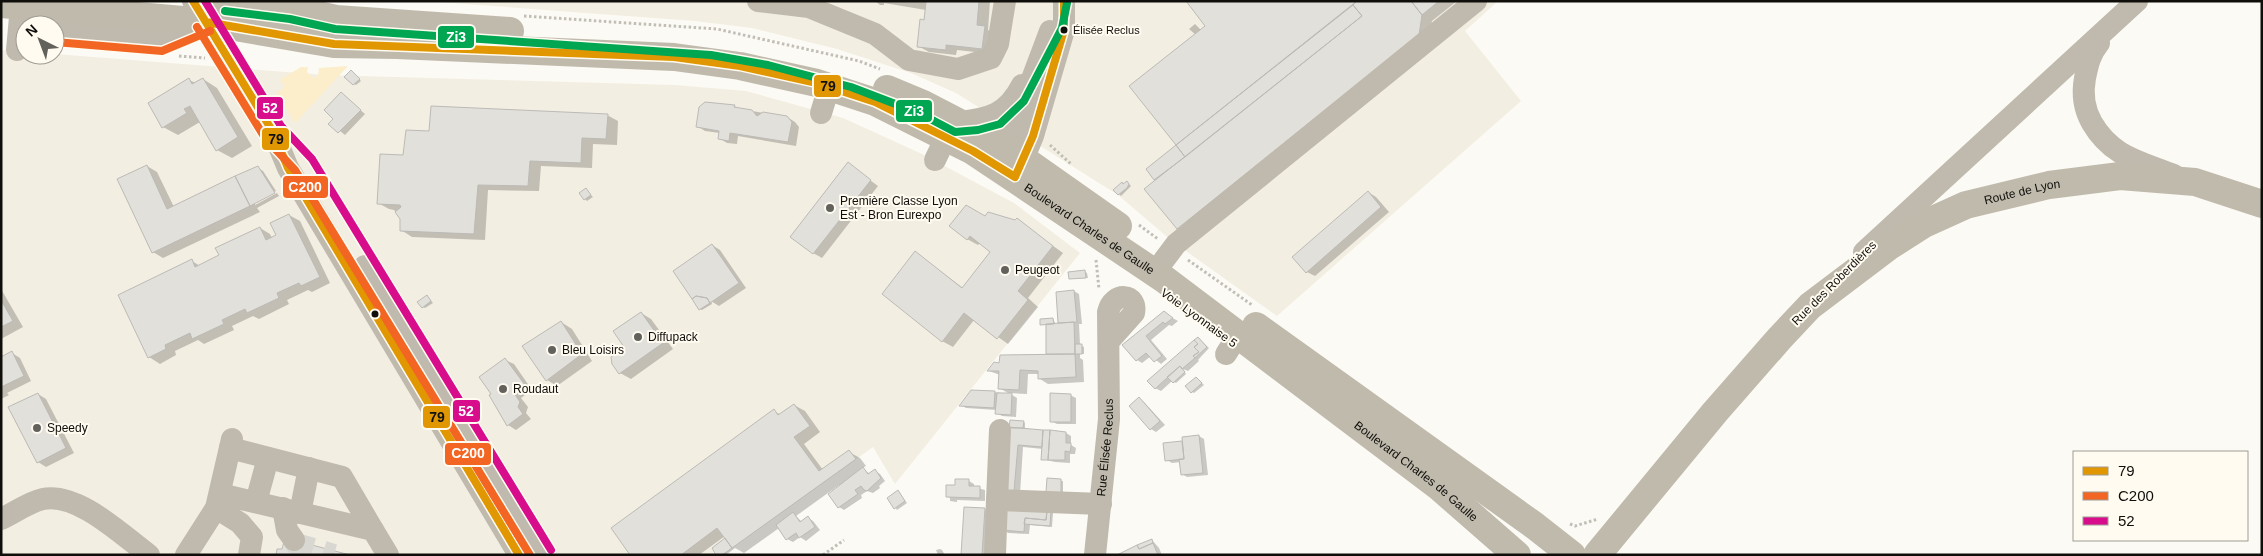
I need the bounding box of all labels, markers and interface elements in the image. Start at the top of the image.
north arrow [15,15,65,65]
text: N [22,21,40,40]
place label: Élisée Reclus [1073,24,1140,36]
line badge: Zi3 [437,25,475,49]
marker: Élisée Reclus [1059,25,1069,35]
text: Zi3 [446,29,466,45]
line badge: 79 [813,74,842,98]
text: 79 [820,78,836,94]
line badge: 52 [256,96,284,120]
line badge: Zi3 [895,99,933,123]
text: 52 [262,100,278,116]
text: Zi3 [904,103,924,119]
line badge: 79 [261,127,290,151]
text: 79 [268,131,284,147]
line badge: C200 [282,175,329,199]
street label: Route de Lyon [1983,177,2061,207]
text: C200 [288,179,322,195]
street label: Boulevard Charles de Gaulle [1022,180,1157,278]
place label: Première Classe Lyon Est - Bron Eurexpo [840,194,958,222]
marker: Première Classe Lyon Est - Bron Eurexpo [824,202,836,214]
street label: Rue des Roberdières [1789,238,1879,328]
place label: Peugeot [1015,263,1060,277]
marker: Peugeot [999,264,1011,276]
street label: Voie Lyonnaise 5 [1158,286,1240,351]
unlabelled marker [370,309,380,319]
place label: Diffupack [648,330,699,344]
marker: Diffupack [632,331,644,343]
place label: Bleu Loisirs [562,343,624,357]
marker: Bleu Loisirs [546,344,558,356]
place label: Roudaut [513,382,559,396]
marker: Roudaut [497,383,509,395]
line badge: 52 [452,399,481,423]
street label: Rue Élisée Reclus [1094,399,1116,497]
text: 52 [458,403,474,419]
line badge: 79 [422,405,451,429]
text: 79 [429,409,445,425]
street label: Boulevard Charles de Gaulle [1351,418,1481,525]
place label: Speedy [47,421,88,435]
marker: Speedy [31,422,43,434]
line badge: C200 [444,442,492,466]
text: C200 [451,445,485,461]
legend [2073,451,2248,541]
text: 79 [2118,462,2135,479]
text: C200 [2118,487,2154,504]
text: 52 [2118,512,2135,529]

